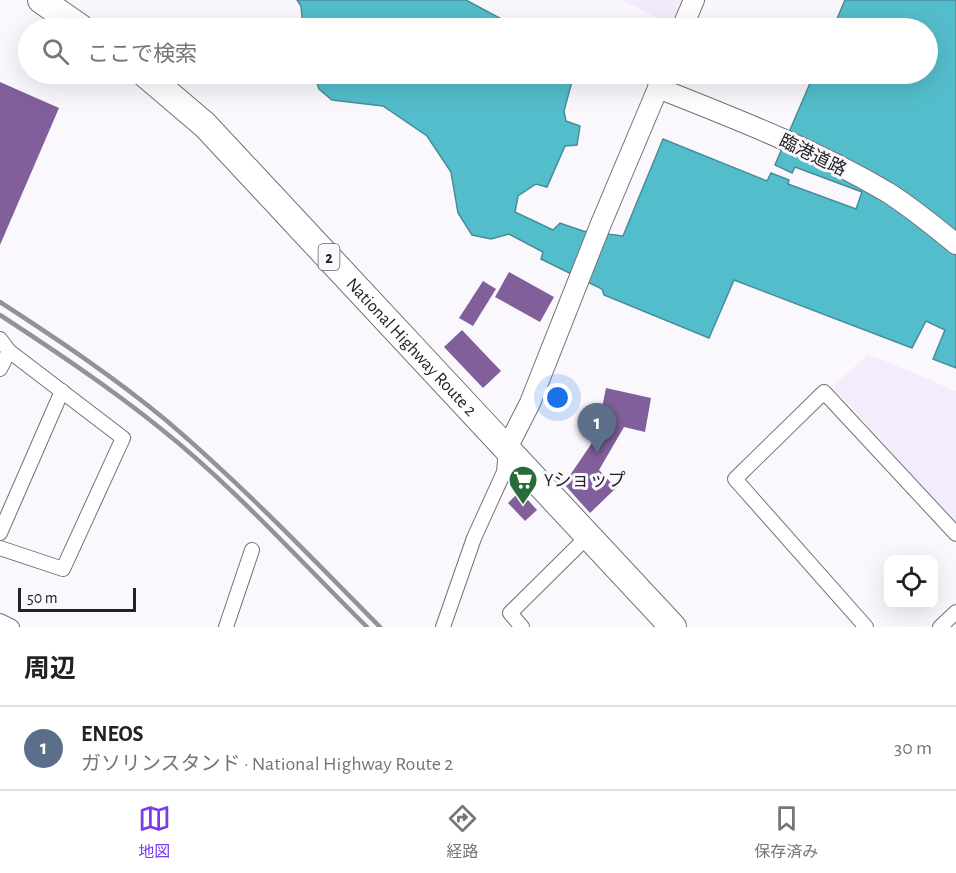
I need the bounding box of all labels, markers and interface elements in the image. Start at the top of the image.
search box [18,18,938,84]
icon: search [39,35,72,68]
text: ここで検索 [87,43,197,65]
street label: 臨港道路 [776,130,850,180]
road number: 2 [318,244,340,270]
street label: National Highway Route 2 [343,275,480,420]
your location [543,383,572,412]
pin: 1 [578,404,616,453]
supermarket icon: Yショップ [507,464,539,506]
place label: Yショップ [544,471,626,490]
map controls [884,555,938,609]
button: locate [884,555,938,609]
scale bar [18,585,136,612]
text: 50 m [27,590,58,606]
text: 周辺 [24,656,76,682]
text: ENEOS [81,723,144,745]
text: 1 [40,738,47,758]
text: 30 m [894,738,932,758]
text: ガソリンスタンド · National Highway Route 2 [81,754,453,774]
tab: 地図 [138,802,171,862]
tab: 経路 [446,802,479,862]
tab: 保存済み [754,802,818,862]

